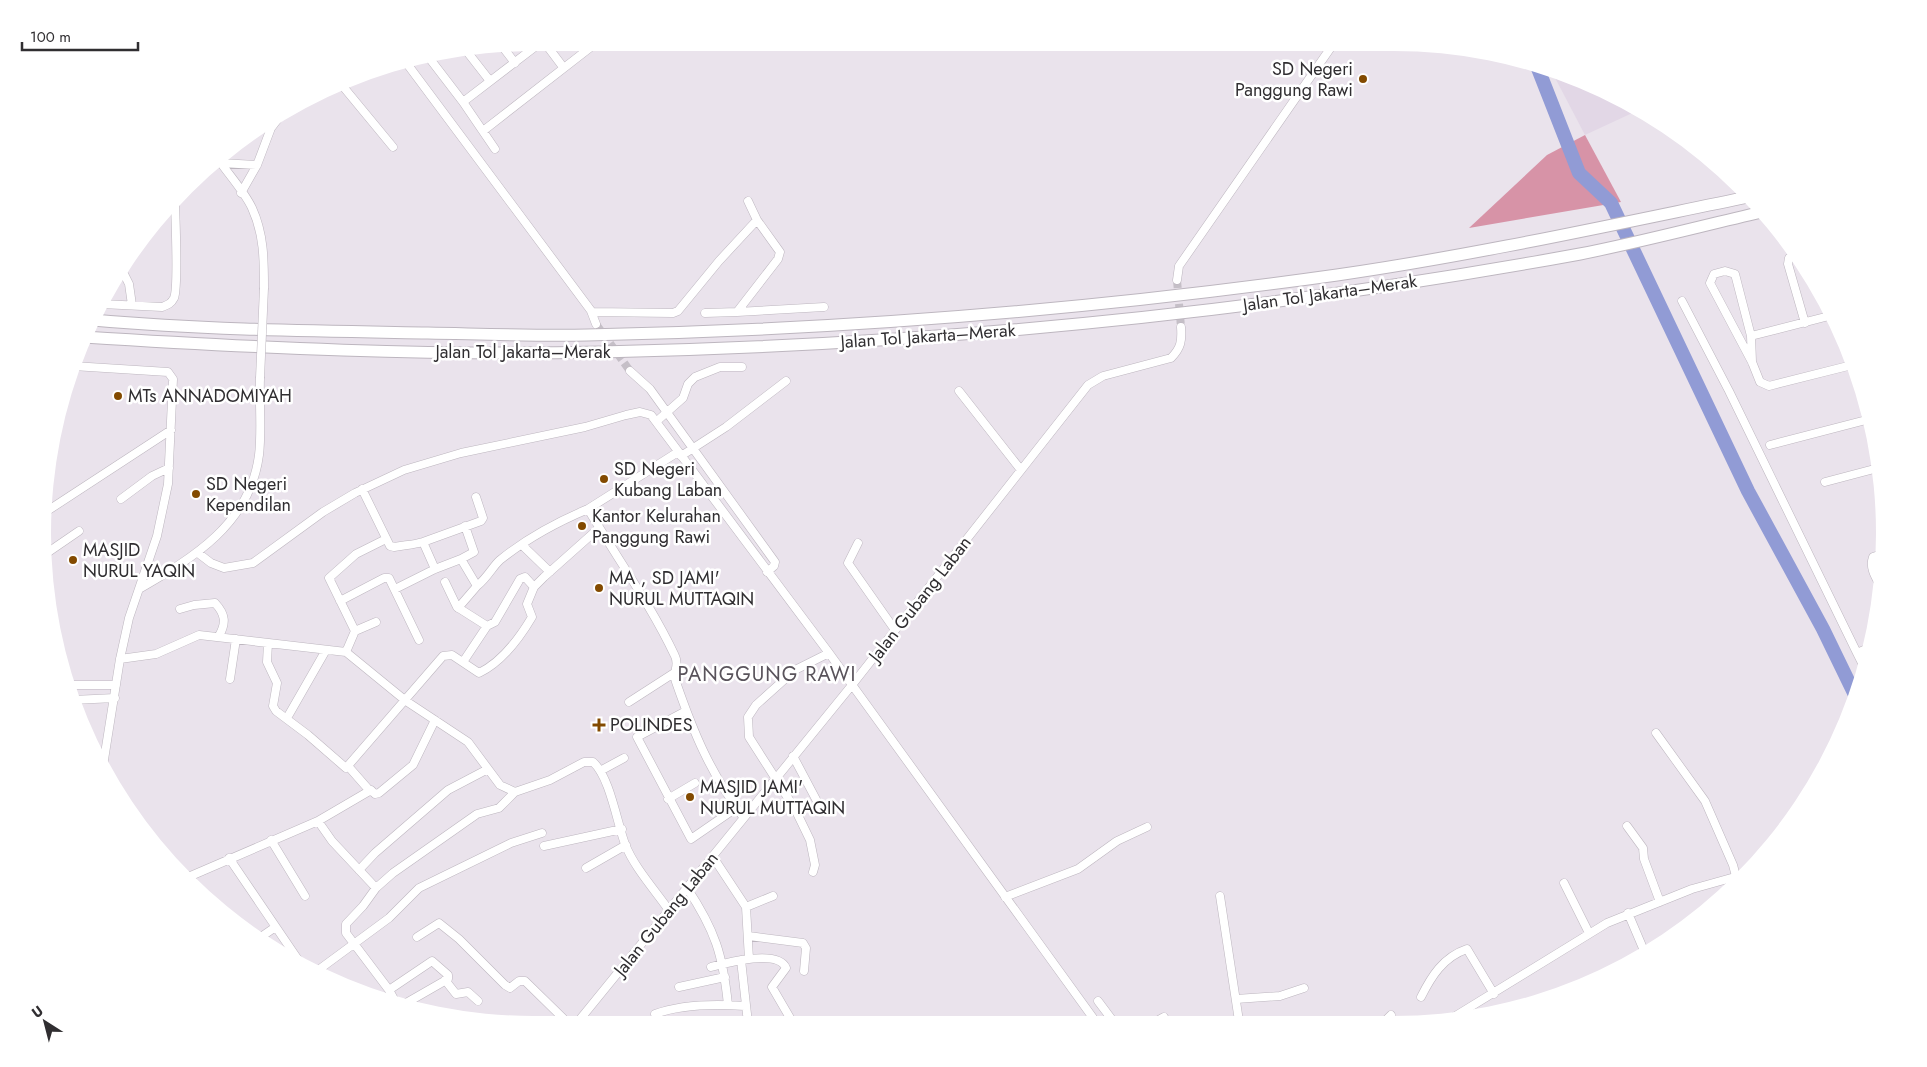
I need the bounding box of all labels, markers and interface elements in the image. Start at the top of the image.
scale bar [22,20,139,52]
text: 100 m [30,26,71,48]
place label: SD Negeri Panggung Rawi [1235,56,1353,103]
marker: SD Negeri Panggung Rawi [1357,73,1369,85]
street label: Jalan Tol Jakarta–Merak [1239,268,1419,318]
street label: Jalan Tol Jakarta–Merak [838,317,1016,355]
street label: Jalan Tol Jakarta–Merak [433,339,611,365]
place label: MTs ANNADOMIYAH [128,383,292,409]
marker: MTs ANNADOMIYAH [112,390,124,402]
place label: SD Negeri Kubang Laban [614,456,722,503]
place label: SD Negeri Kependilan [206,471,291,518]
marker: SD Negeri Kubang Laban [598,473,610,485]
marker: SD Negeri Kependilan [190,488,202,500]
place label: Kantor Kelurahan Panggung Rawi [592,503,721,550]
marker: Kantor Kelurahan Panggung Rawi [576,520,588,532]
street label: Jalan Gubang Laban [861,531,977,669]
place label: MASJID NURUL YAQIN [83,537,195,584]
marker: MASJID NURUL YAQIN [67,554,79,566]
place label: MA , SD JAMI' NURUL MUTTAQIN [609,565,754,612]
marker: MA , SD JAMI' NURUL MUTTAQIN [593,582,605,594]
district label: PANGGUNG RAWI [678,660,856,689]
place label: POLINDES [610,712,693,738]
marker: POLINDES [592,718,606,732]
place label: MASJID JAMI' NURUL MUTTAQIN [700,774,845,821]
marker: MASJID JAMI' NURUL MUTTAQIN [684,791,696,803]
street label: Jalan Gubang Laban [606,846,724,983]
north arrow [20,997,70,1047]
text: U [28,1001,47,1022]

